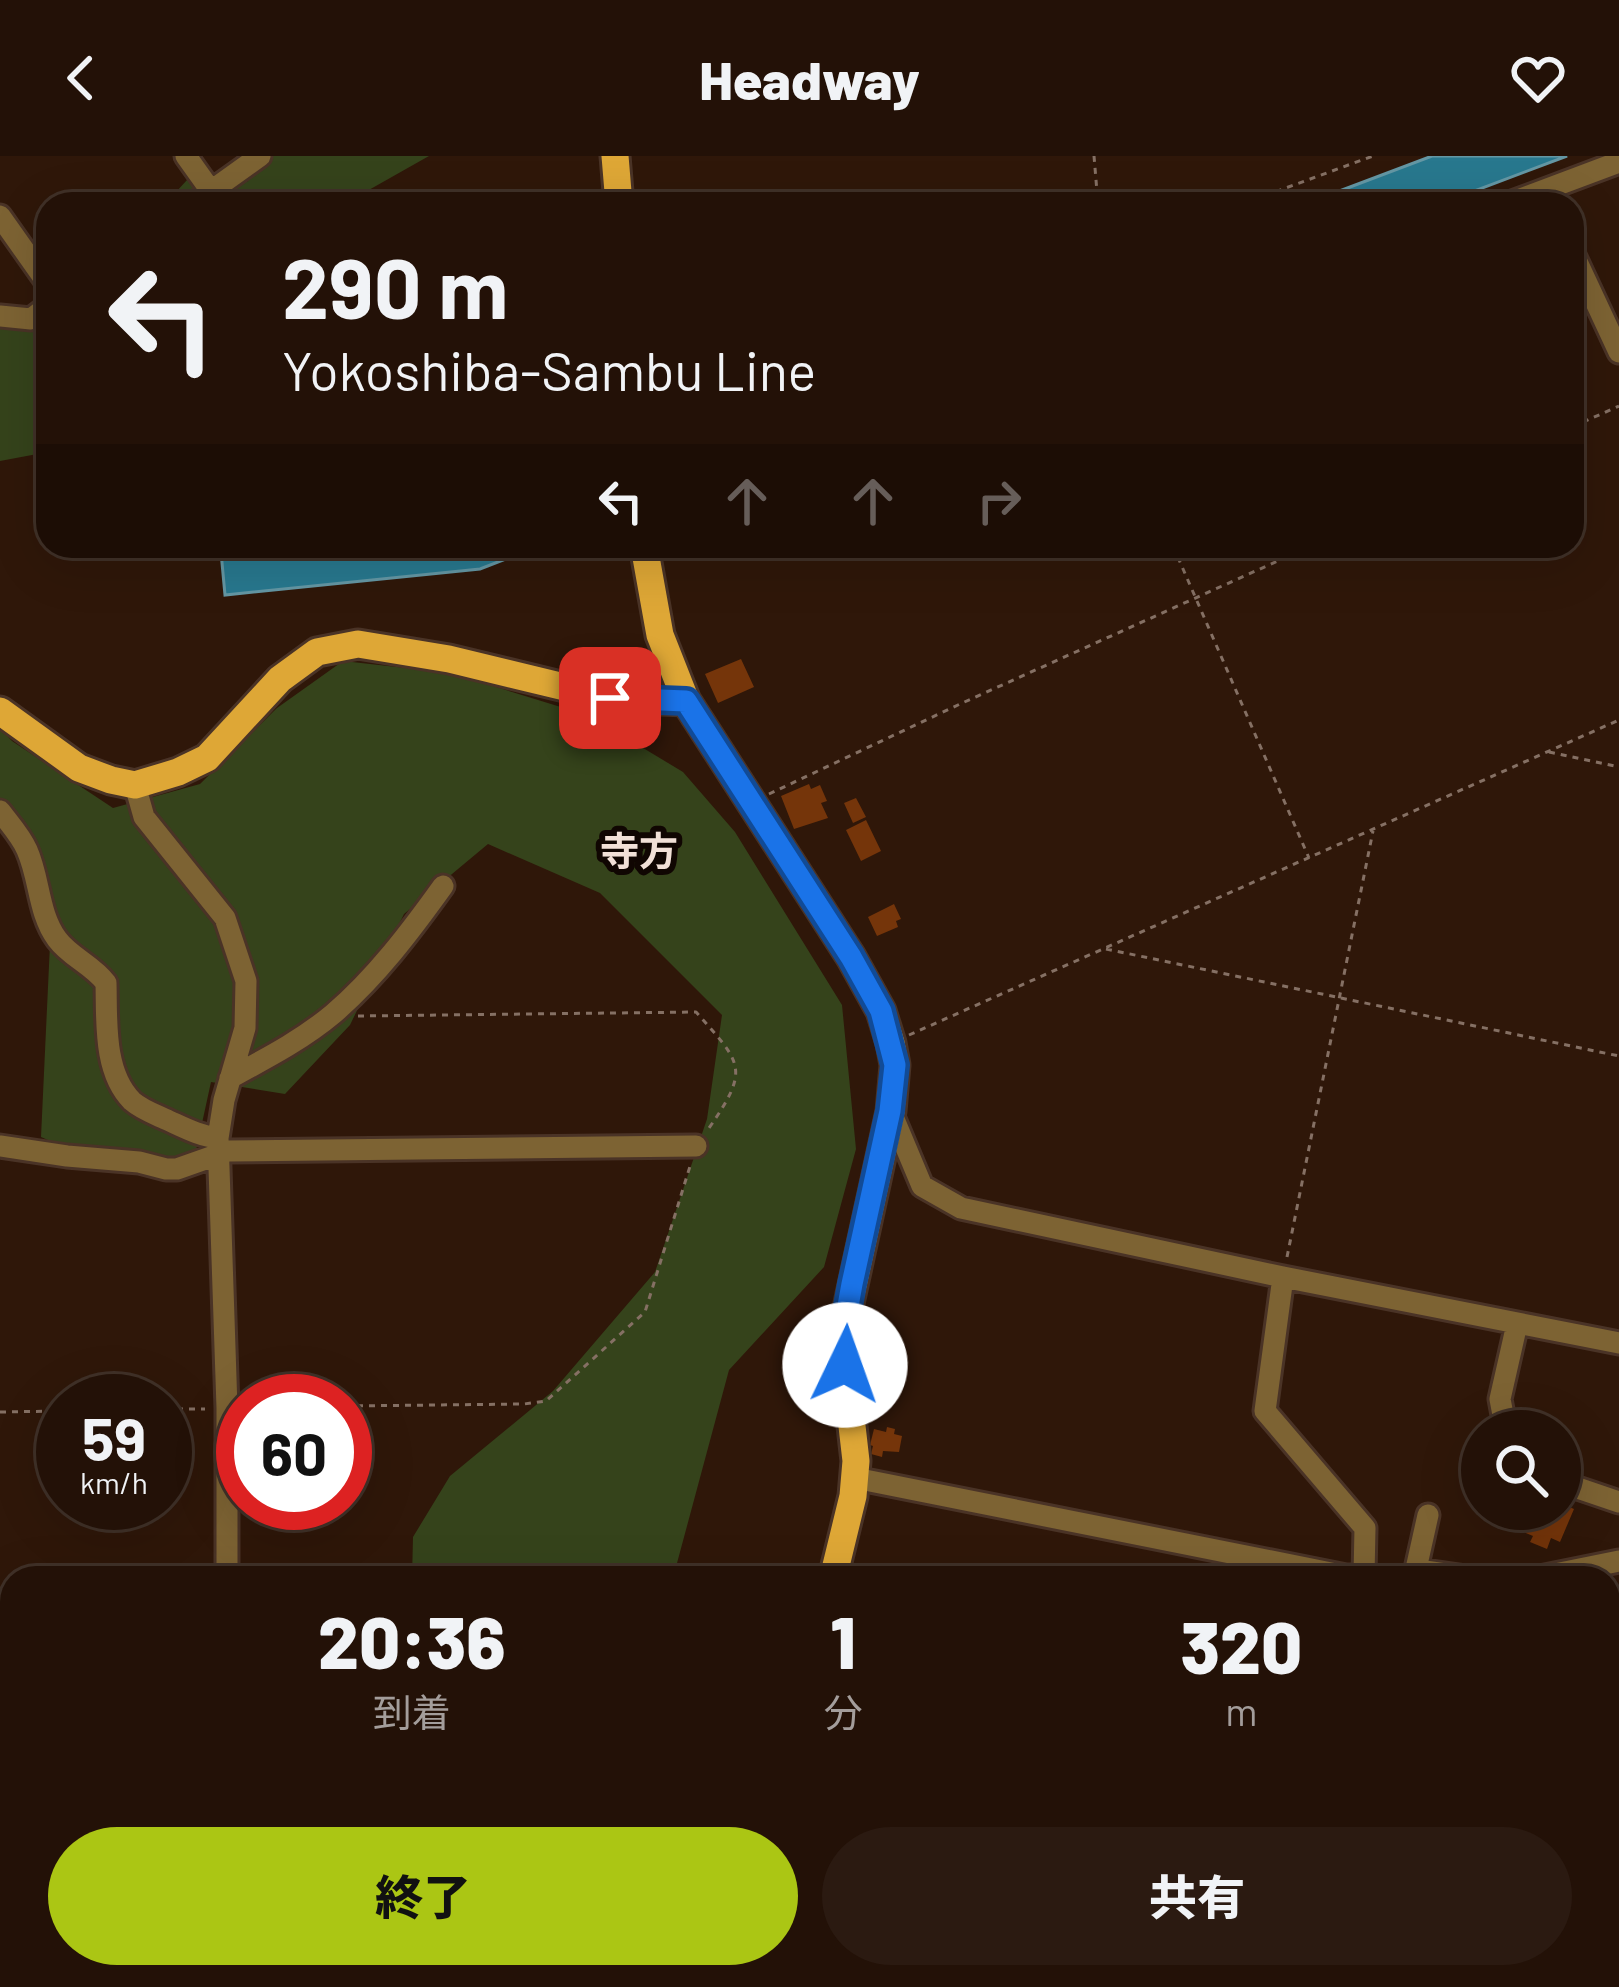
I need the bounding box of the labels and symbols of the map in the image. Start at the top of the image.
pin [559,647,661,749]
district label: 寺方 [600,826,678,873]
position arrow [782,1302,908,1428]
speed limit sign: 60 [216,1374,372,1530]

